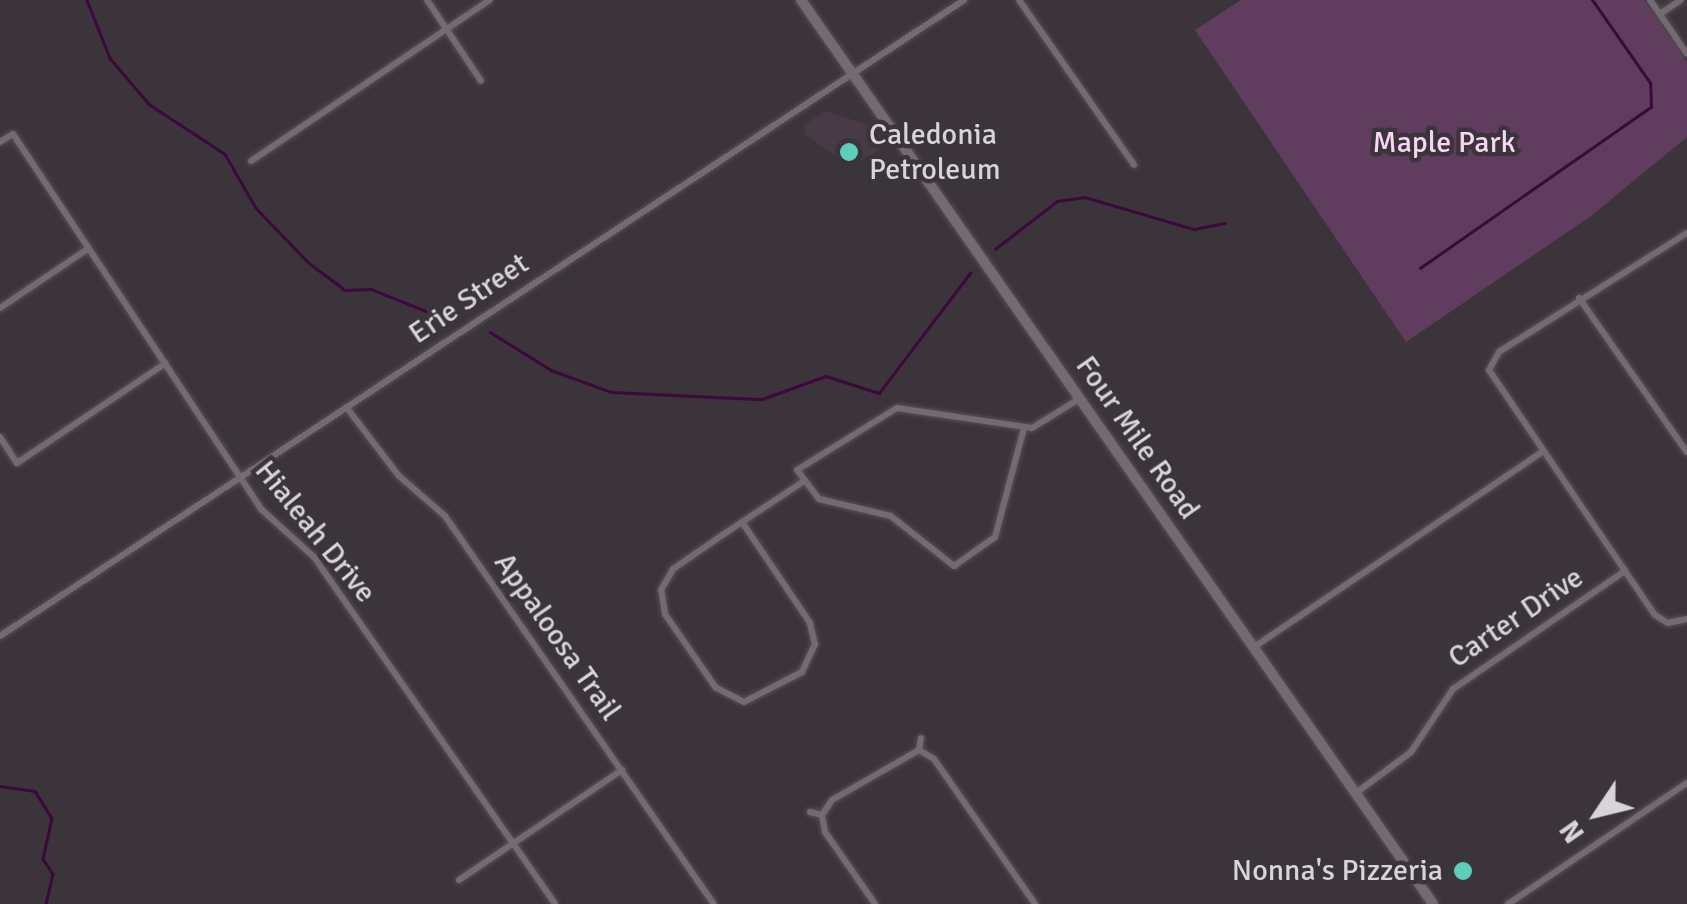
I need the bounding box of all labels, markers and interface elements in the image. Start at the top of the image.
place label: Caledonia Petroleum [869,117,1001,188]
park label: Maple Park [1372,125,1516,161]
marker: Caledonia Petroleum [838,141,860,163]
street label: Erie Street [402,246,536,352]
street label: Four Mile Road [1067,349,1207,527]
street label: Hialeah Drive [247,454,383,610]
street label: Appaloosa Trail [486,546,628,728]
street label: Carter Drive [1442,560,1590,676]
north arrow [1547,764,1647,864]
text: N [1553,813,1592,849]
place label: Nonna's Pizzeria [1232,853,1443,889]
marker: Nonna's Pizzeria [1452,860,1474,882]

